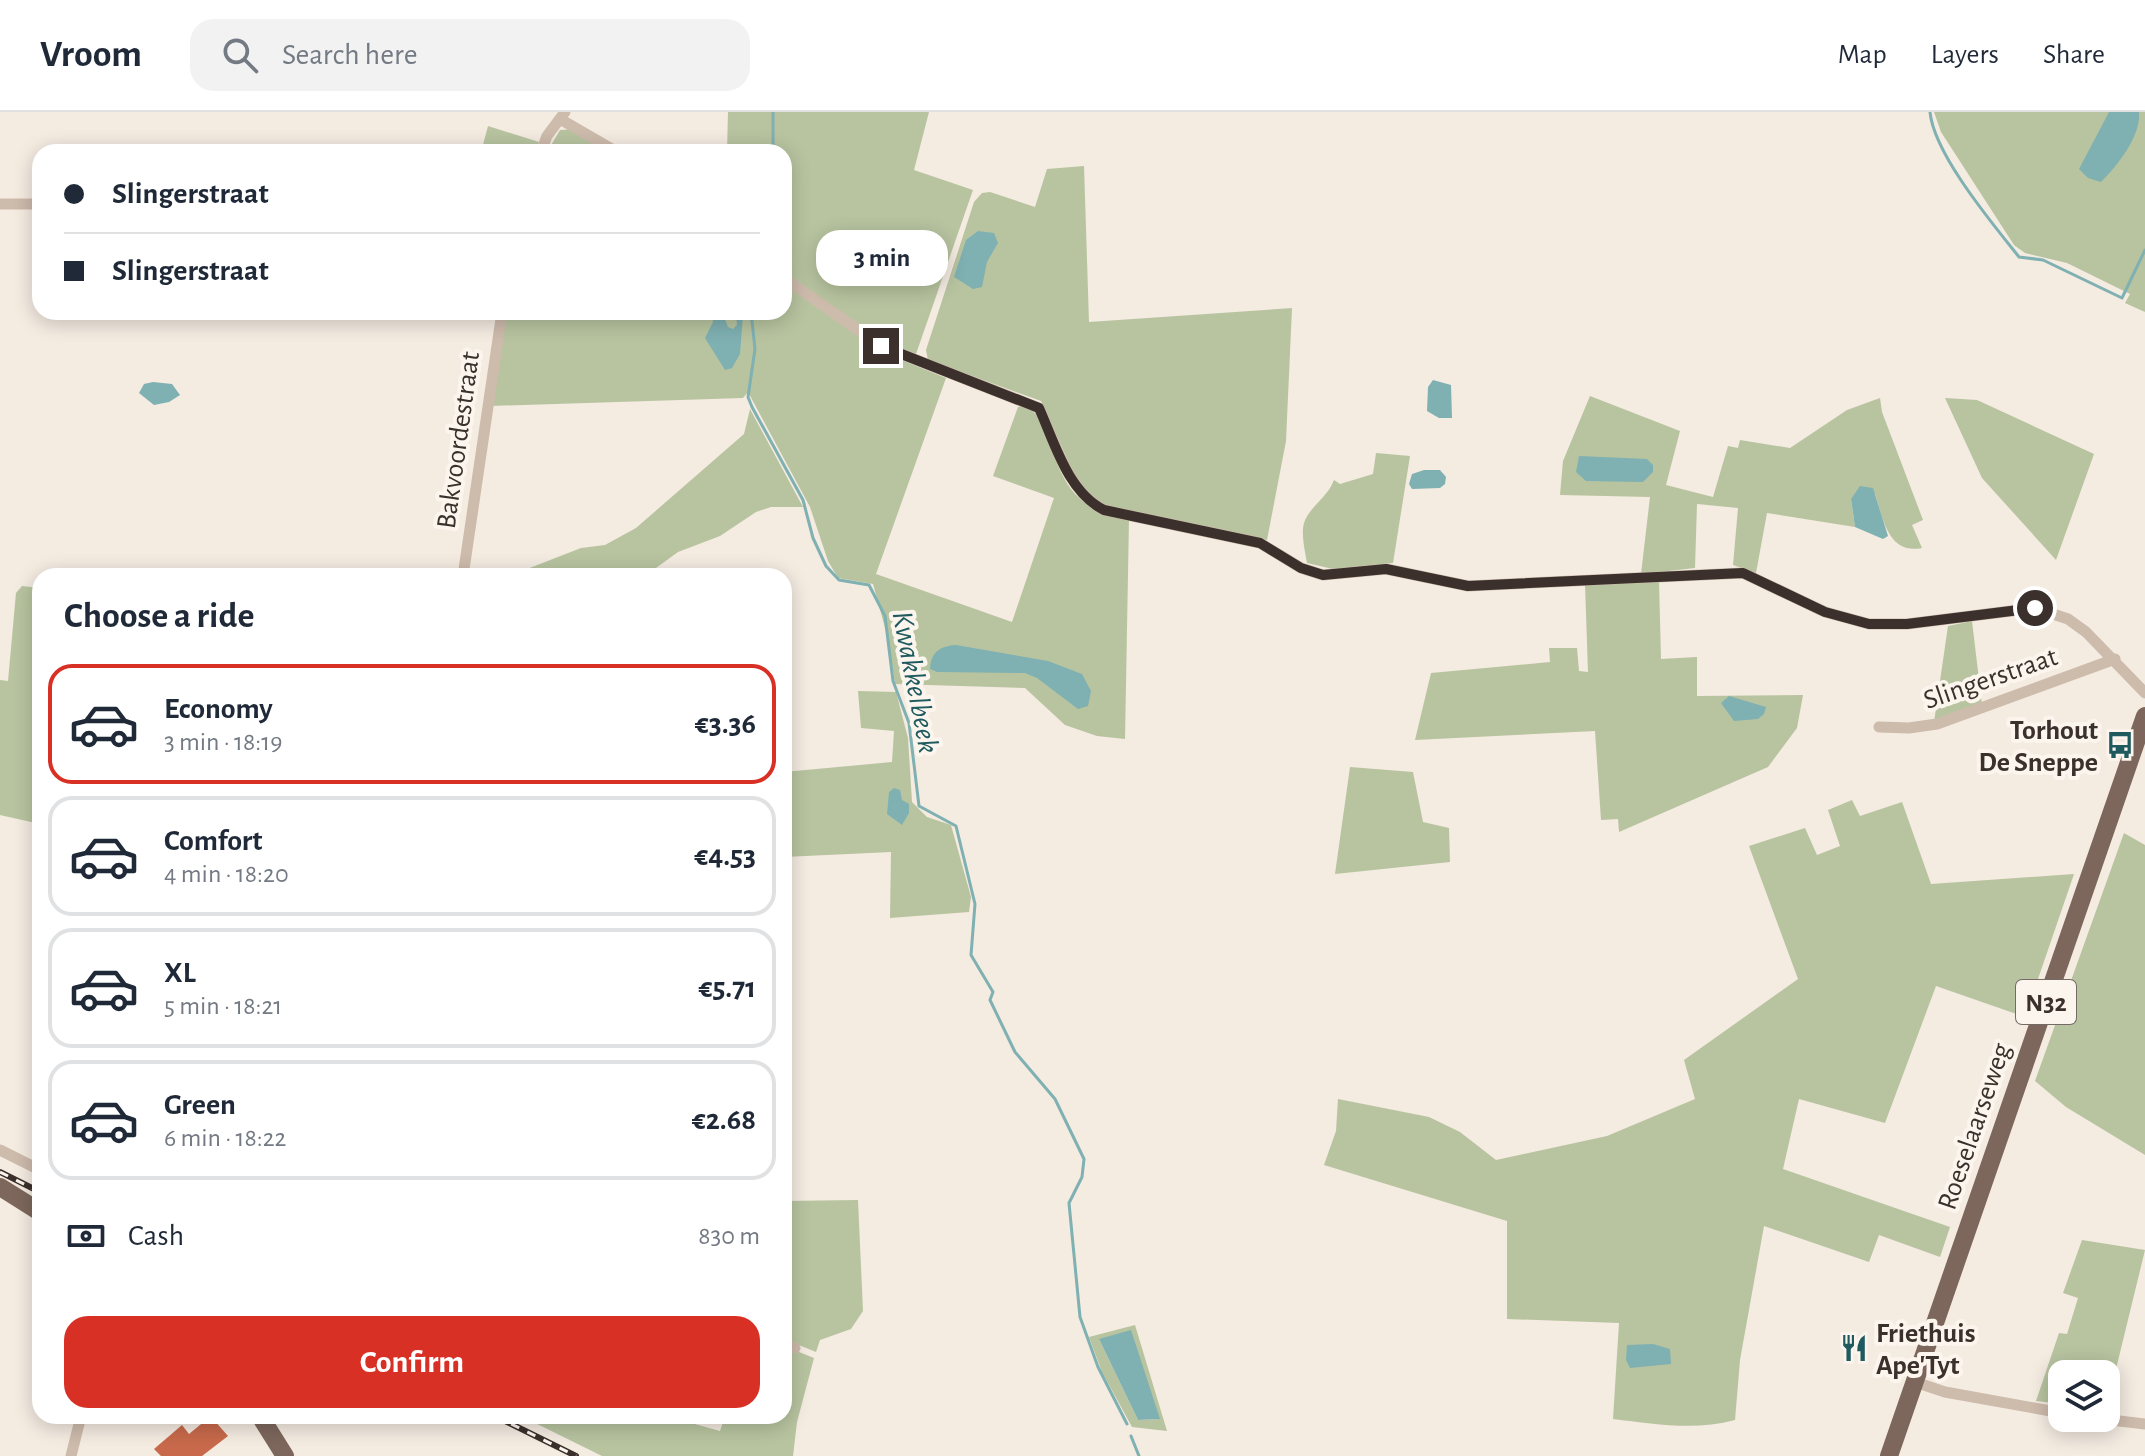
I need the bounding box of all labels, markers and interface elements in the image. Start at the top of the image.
search box [190,19,750,91]
icon: search [218,33,262,77]
text: Vroom [40,36,142,74]
text: Search here [282,40,418,70]
text: Map [1838,41,1887,69]
text: Layers [1931,41,1999,69]
text: Share [2043,41,2105,69]
text: Slingerstraat [112,179,269,209]
callout: 3 min [815,230,947,286]
text: 3 min [854,245,910,271]
text: Slingerstraat [112,256,269,286]
route end [863,328,899,364]
street label: Bakvoordestraat [433,350,485,531]
route start [2017,590,2053,626]
text: Choose a ride [64,598,254,634]
water label: Kwakkelbeek [887,609,944,756]
street label: Slingerstraat [1920,643,2061,715]
icon: car [68,688,140,760]
text: Economy [164,694,273,724]
text: €3.36 [695,709,756,739]
place label: Torhout De Sneppe [1978,717,2099,777]
text: 3 min · 18:19 [164,729,282,755]
bus stop icon: Torhout De Sneppe [2105,730,2135,760]
icon: car [68,820,140,892]
text: Comfort [164,826,263,856]
text: €4.53 [694,841,756,871]
text: 4 min · 18:20 [164,861,289,887]
icon: car [68,952,140,1024]
text: XL [164,958,196,988]
text: €5.71 [698,973,756,1003]
road number: N32 [2016,980,2076,1024]
text: 5 min · 18:21 [164,993,282,1019]
street label: Roeselaarseweg [1933,1039,2017,1213]
icon: car [68,1084,140,1156]
text: Green [164,1090,236,1120]
text: €2.68 [692,1105,756,1135]
text: 6 min · 18:22 [164,1125,286,1151]
icon: cash [64,1214,108,1258]
text: Cash [128,1221,184,1251]
text: 830 m [698,1223,760,1249]
button: Confirm [64,1316,760,1408]
place label: Friethuis Ape'Tyt [1876,1320,1975,1380]
restaurant icon: Friethuis Ape'Tyt [1839,1333,1869,1363]
map controls [2048,1360,2120,1432]
button: layers [2048,1360,2120,1432]

